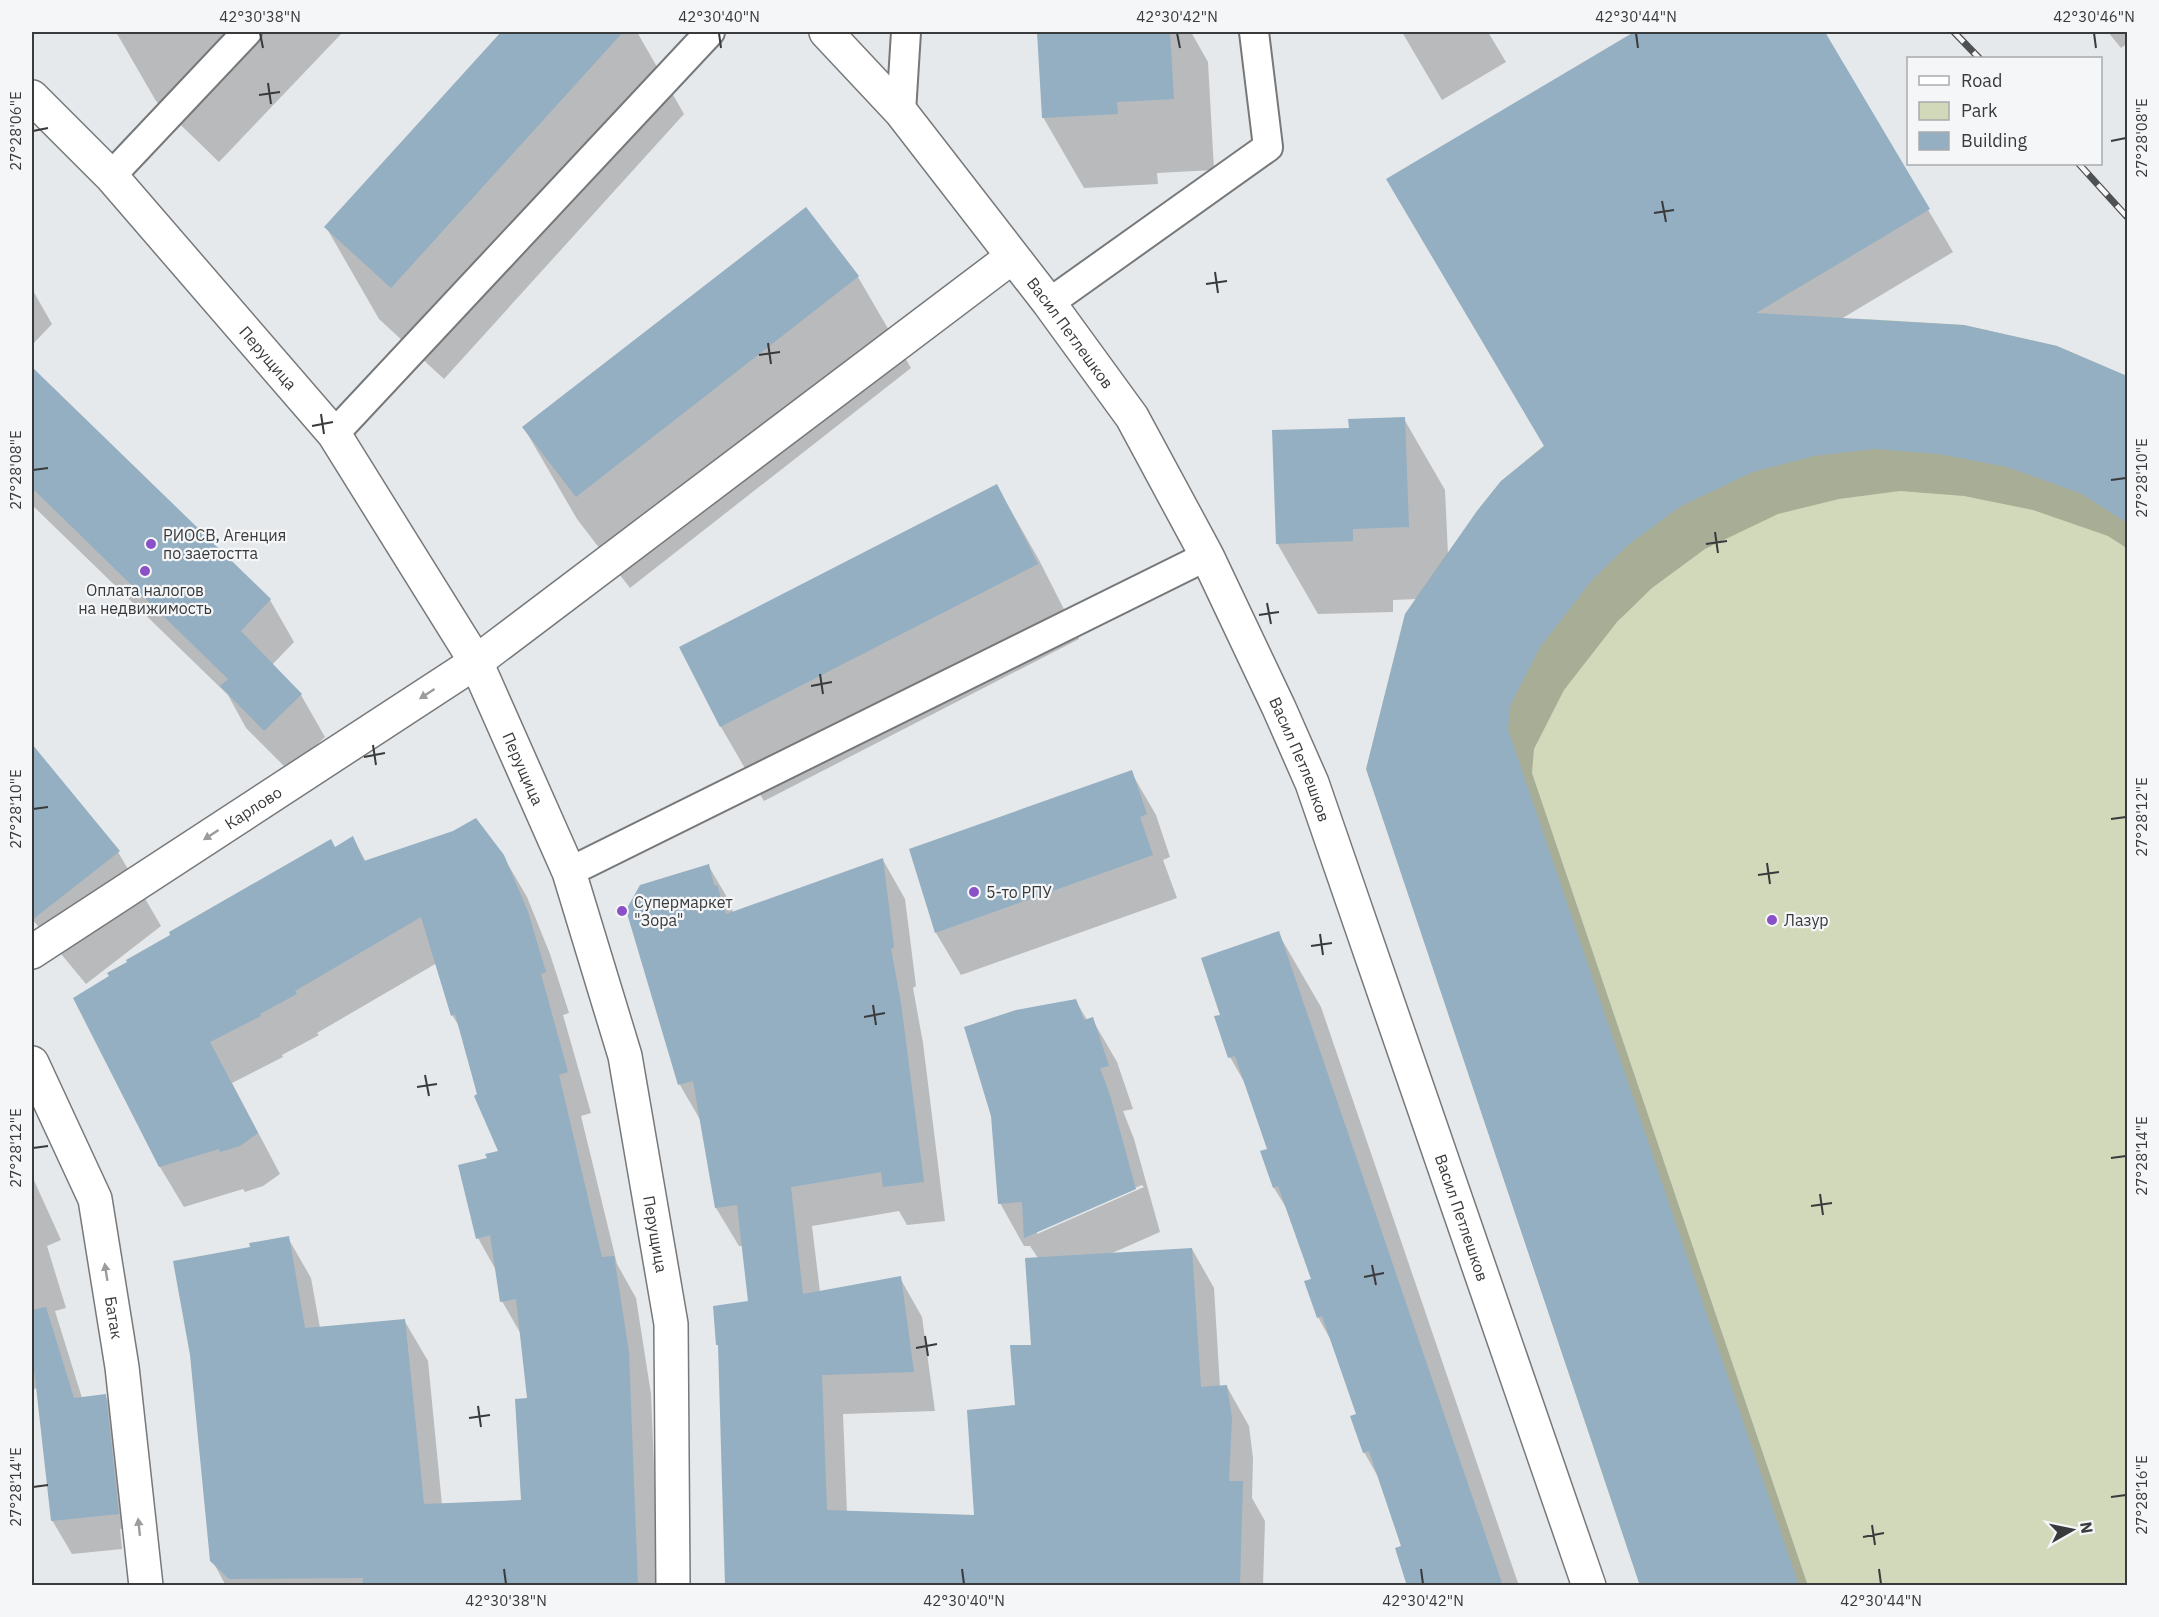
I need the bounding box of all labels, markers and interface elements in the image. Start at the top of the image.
text: 42°30'38"N [219,7,301,26]
text: 42°30'40"N [678,7,760,26]
text: 42°30'42"N [1136,7,1218,26]
text: 42°30'44"N [1595,7,1677,26]
text: 42°30'46"N [2053,7,2135,26]
legend [1907,57,2102,165]
text: Road [1961,69,2002,92]
text: 27°28'06"E [6,91,25,171]
text: 27°28'08"E [2132,98,2151,178]
text: Park [1961,99,1998,122]
text: Building [1961,129,2028,152]
street label: Васил Петлешков [1023,273,1118,392]
street label: Перущица [235,322,301,394]
text: 27°28'08"E [6,430,25,510]
text: 27°28'10"E [2132,438,2151,518]
place label: РИОСВ, Агенция по заетостта [163,525,286,563]
marker: РИОСВ, Агенция по заетостта [144,537,158,551]
marker: Оплата налогов на недвижимость [138,564,152,578]
place label: Оплата налогов на недвижимость [78,580,212,618]
one-way arrow [419,689,435,700]
street label: Васил Петлешков [1265,694,1335,824]
street label: Перущица [498,729,548,809]
text: 27°28'10"E [6,769,25,849]
text: 27°28'12"E [2132,777,2151,857]
street label: Карлово [221,782,285,834]
one-way arrow [203,830,219,841]
place label: 5-то РПУ [986,882,1052,902]
marker: 5-то РПУ [967,885,981,899]
place label: Супермаркет "Зора" [634,892,733,930]
marker: Супермаркет "Зора" [615,904,629,918]
place label: Лазур [1784,910,1829,930]
marker: Лазур [1765,913,1779,927]
text: 27°28'12"E [6,1108,25,1188]
text: 27°28'14"E [2132,1116,2151,1196]
street label: Васил Петлешков [1431,1151,1493,1284]
street label: Перущица [639,1194,672,1275]
one-way arrow [102,1262,111,1281]
street label: Батак [101,1295,127,1341]
text: 27°28'14"E [6,1447,25,1527]
text: 27°28'16"E [2132,1455,2151,1535]
north arrow [2042,1500,2102,1560]
one-way arrow [135,1518,144,1537]
text: N [2076,1520,2098,1535]
text: 42°30'38"N [465,1591,547,1610]
text: 42°30'40"N [923,1591,1005,1610]
text: 42°30'42"N [1382,1591,1464,1610]
text: 42°30'44"N [1840,1591,1922,1610]

